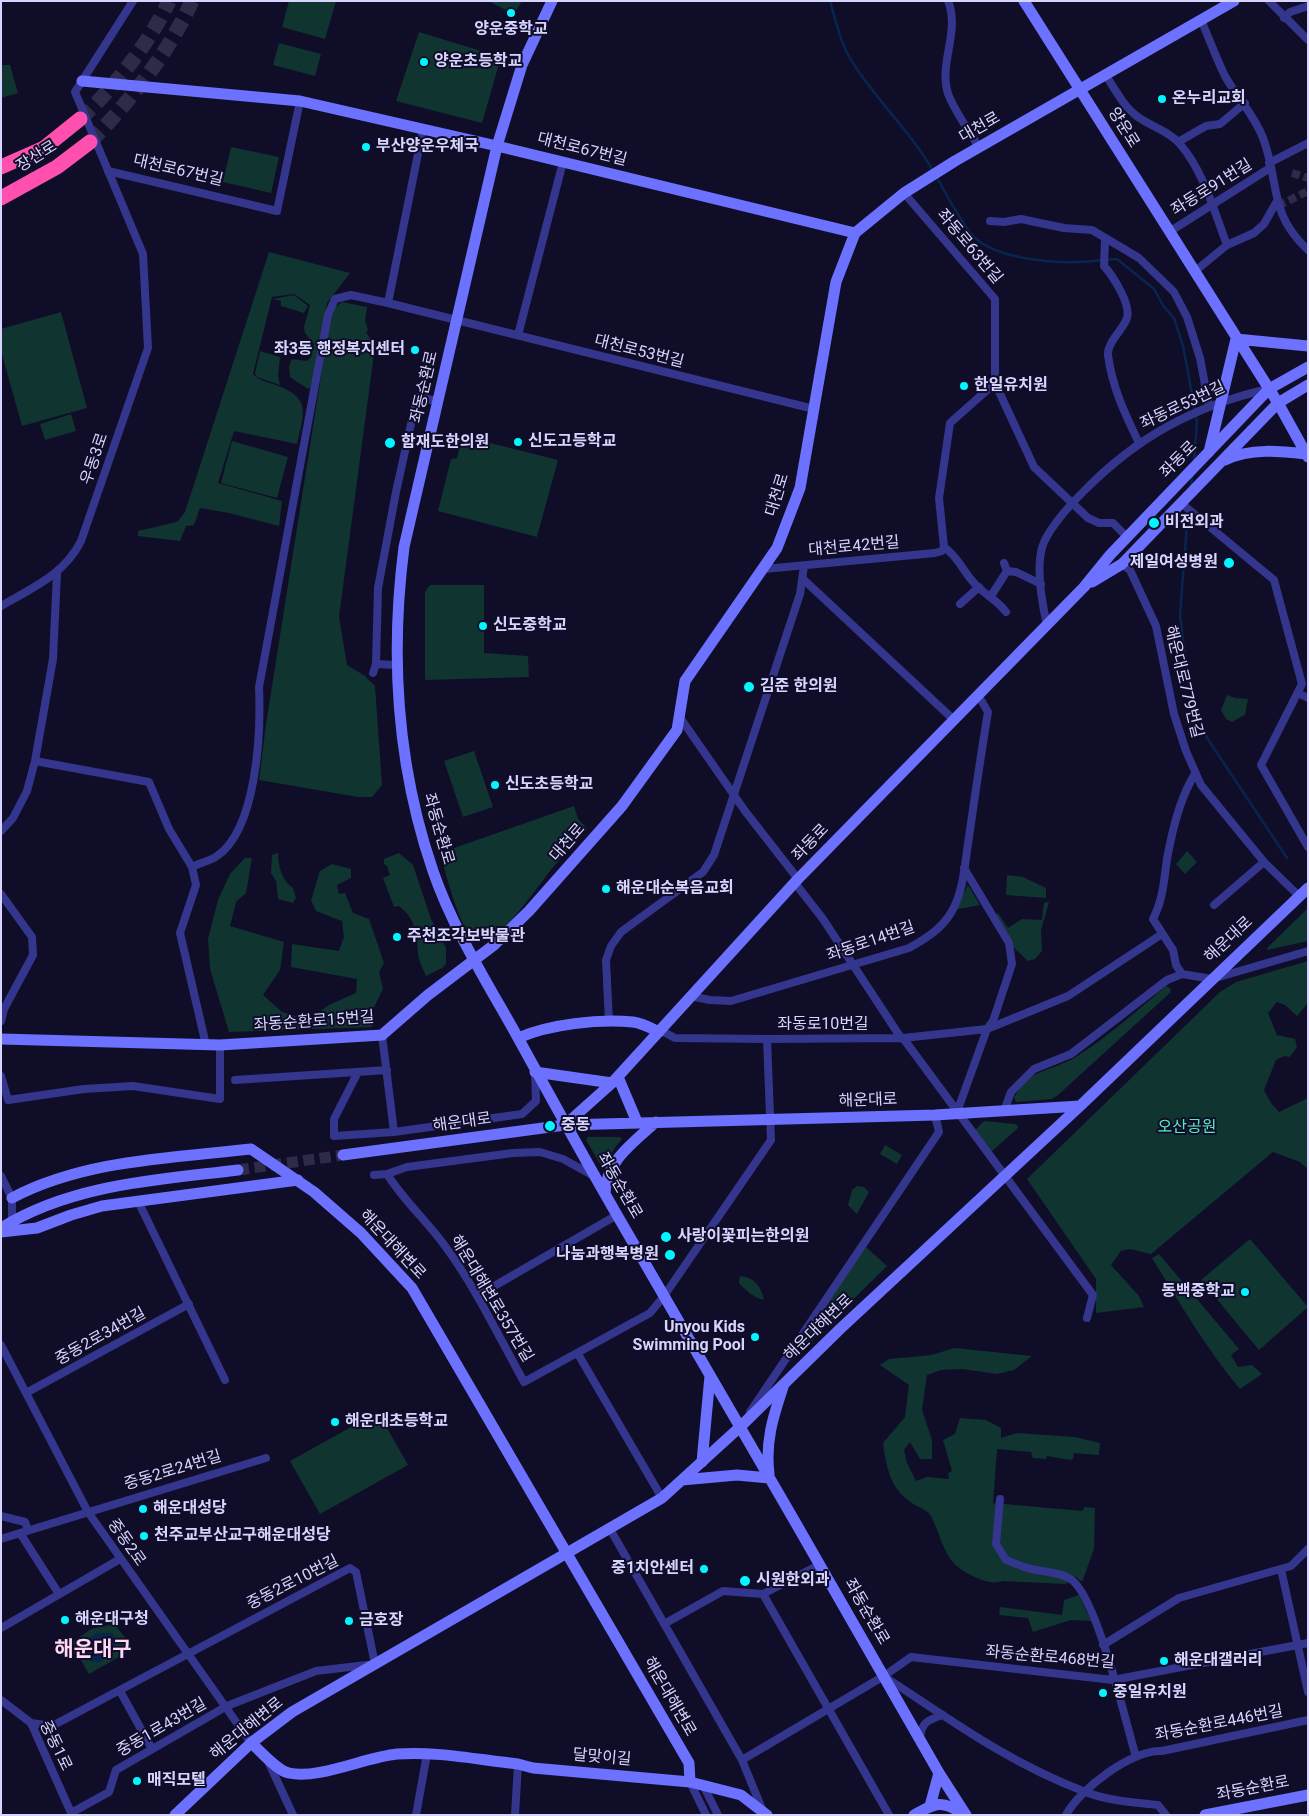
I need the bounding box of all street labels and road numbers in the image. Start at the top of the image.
street label: 양운로 [1103,104,1143,152]
street label: 대천로 [956,109,1004,147]
street label: 대천로67번길 [535,130,629,170]
street label: 장산로 [13,137,61,177]
street label: 대천로67번길 [131,151,225,191]
street label: 좌동로91번길 [1168,156,1256,220]
street label: 좌동로63번길 [932,206,1006,288]
street label: 대천로53번길 [592,332,686,372]
street label: 좌동순환로 [407,349,443,425]
street label: 좌동로53번길 [1137,378,1229,434]
street label: 우동3로 [77,431,113,487]
street label: 좌동로 [1157,438,1201,482]
street label: 대천로 [762,471,794,519]
street label: 대천로42번길 [808,533,900,561]
street label: 해운대로779번길 [1160,624,1206,740]
street label: 좌동순환로 [419,791,457,867]
street label: 대천로 [546,820,590,866]
street label: 좌동로 [789,820,833,866]
street label: 해운대로 [1201,913,1257,967]
street label: 좌동로14번길 [825,918,917,966]
street label: 좌동순환로15번길 [253,1008,375,1036]
street label: 좌동로10번길 [777,1015,869,1035]
street label: 해운대로 [838,1090,898,1112]
street label: 해운대로 [432,1109,492,1137]
street label: 좌동순환로 [592,1149,646,1223]
street label: 해운대해변로 [355,1206,429,1284]
street label: 해운대해변로357번길 [445,1232,537,1366]
street label: 해운대해변로 [781,1290,857,1366]
street label: 중동2로34번길 [52,1304,150,1370]
street label: 중동2로24번길 [122,1447,224,1495]
street label: 중동2로 [103,1516,149,1570]
street label: 중동2로10번길 [244,1552,342,1614]
street label: 좌동순환로 [839,1575,893,1649]
street label: 좌동순환로468번길 [984,1643,1116,1673]
street label: 해운대해변로 [639,1654,699,1740]
street label: 해운대해변로 [207,1694,287,1764]
street label: 중동1로43번길 [114,1695,210,1761]
street label: 좌동순환로446번길 [1153,1702,1285,1746]
street label: 중동1로 [35,1718,75,1774]
street label: 달맞이길 [572,1746,632,1770]
street label: 좌동순환로 [1215,1773,1291,1805]

